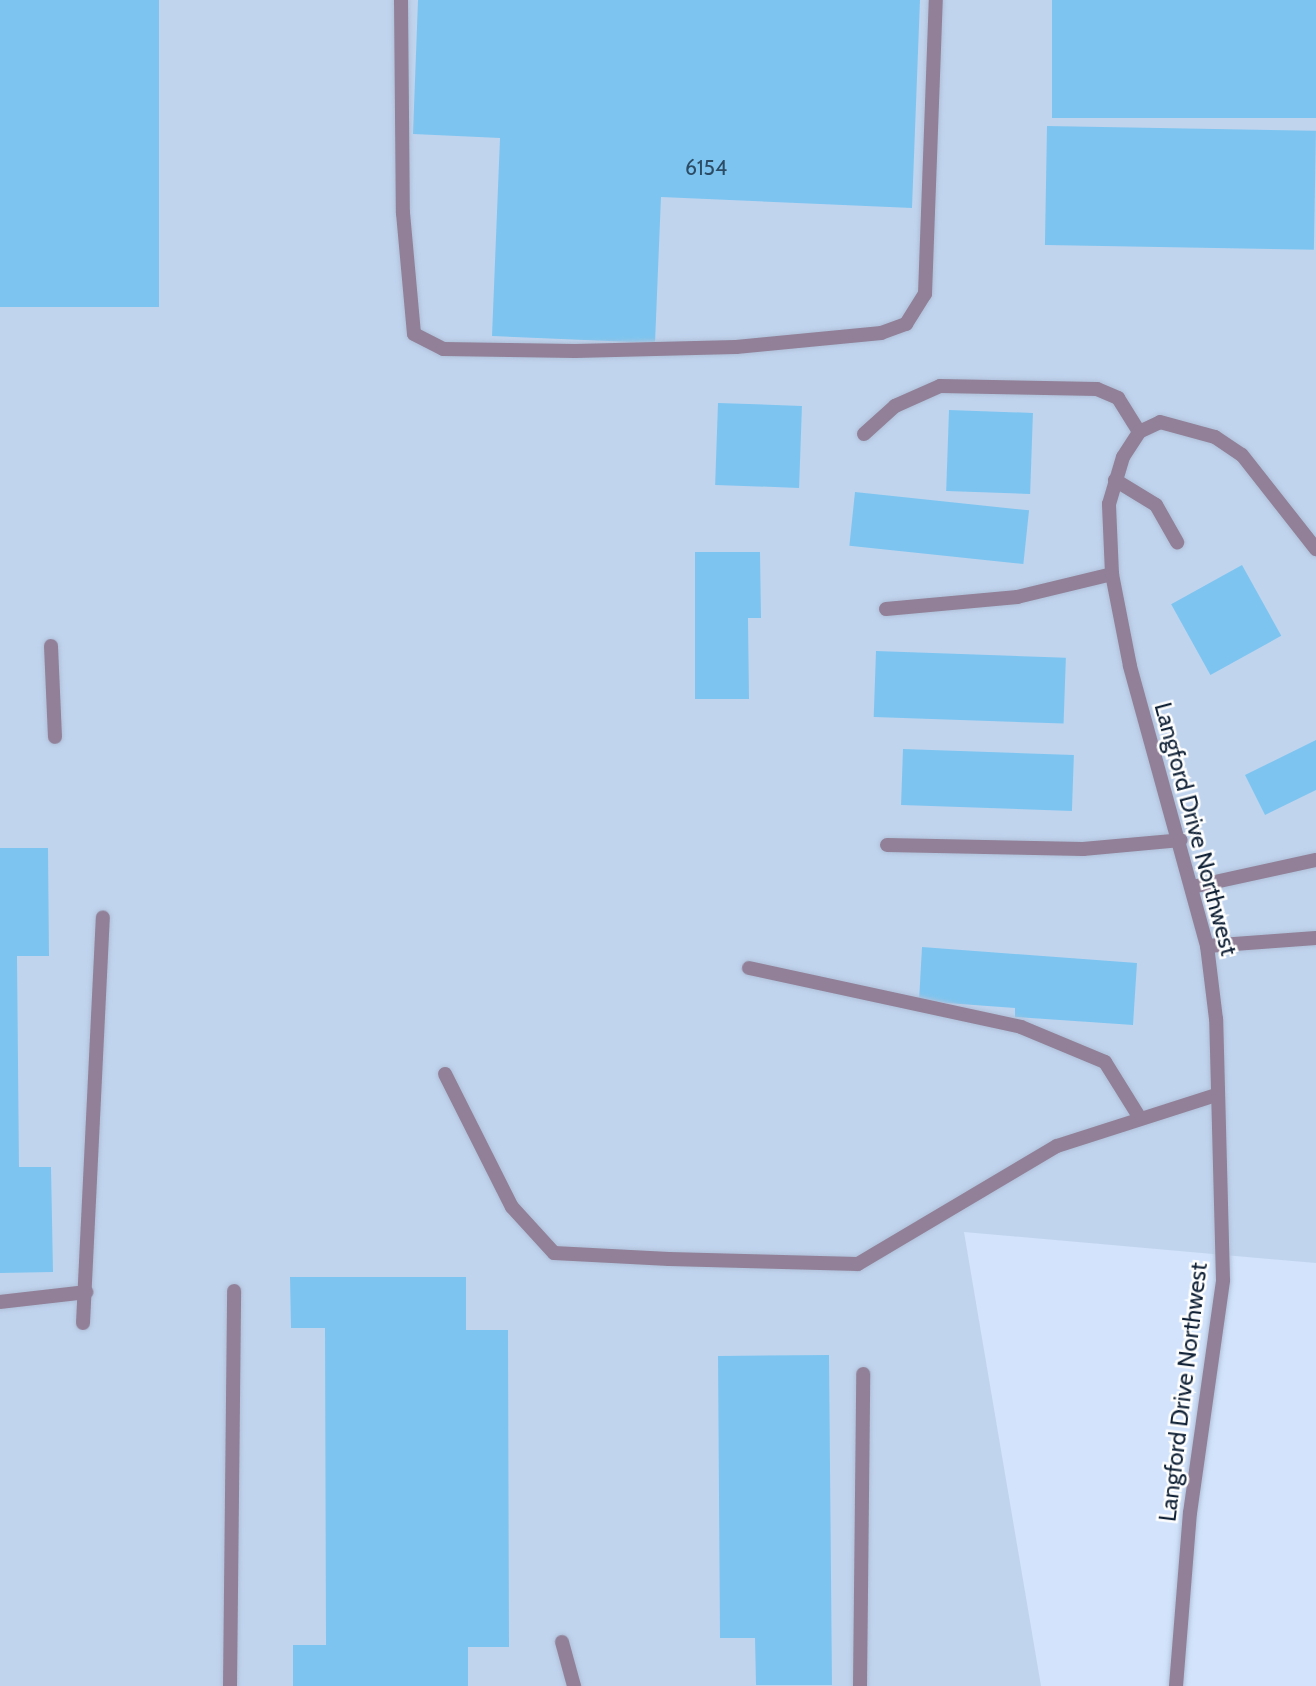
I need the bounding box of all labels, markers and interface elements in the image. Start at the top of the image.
house number: 6154 [685,155,727,181]
street label: Langford Drive Northwest [1148,699,1244,959]
street label: Langford Drive Northwest [1153,1261,1213,1523]

